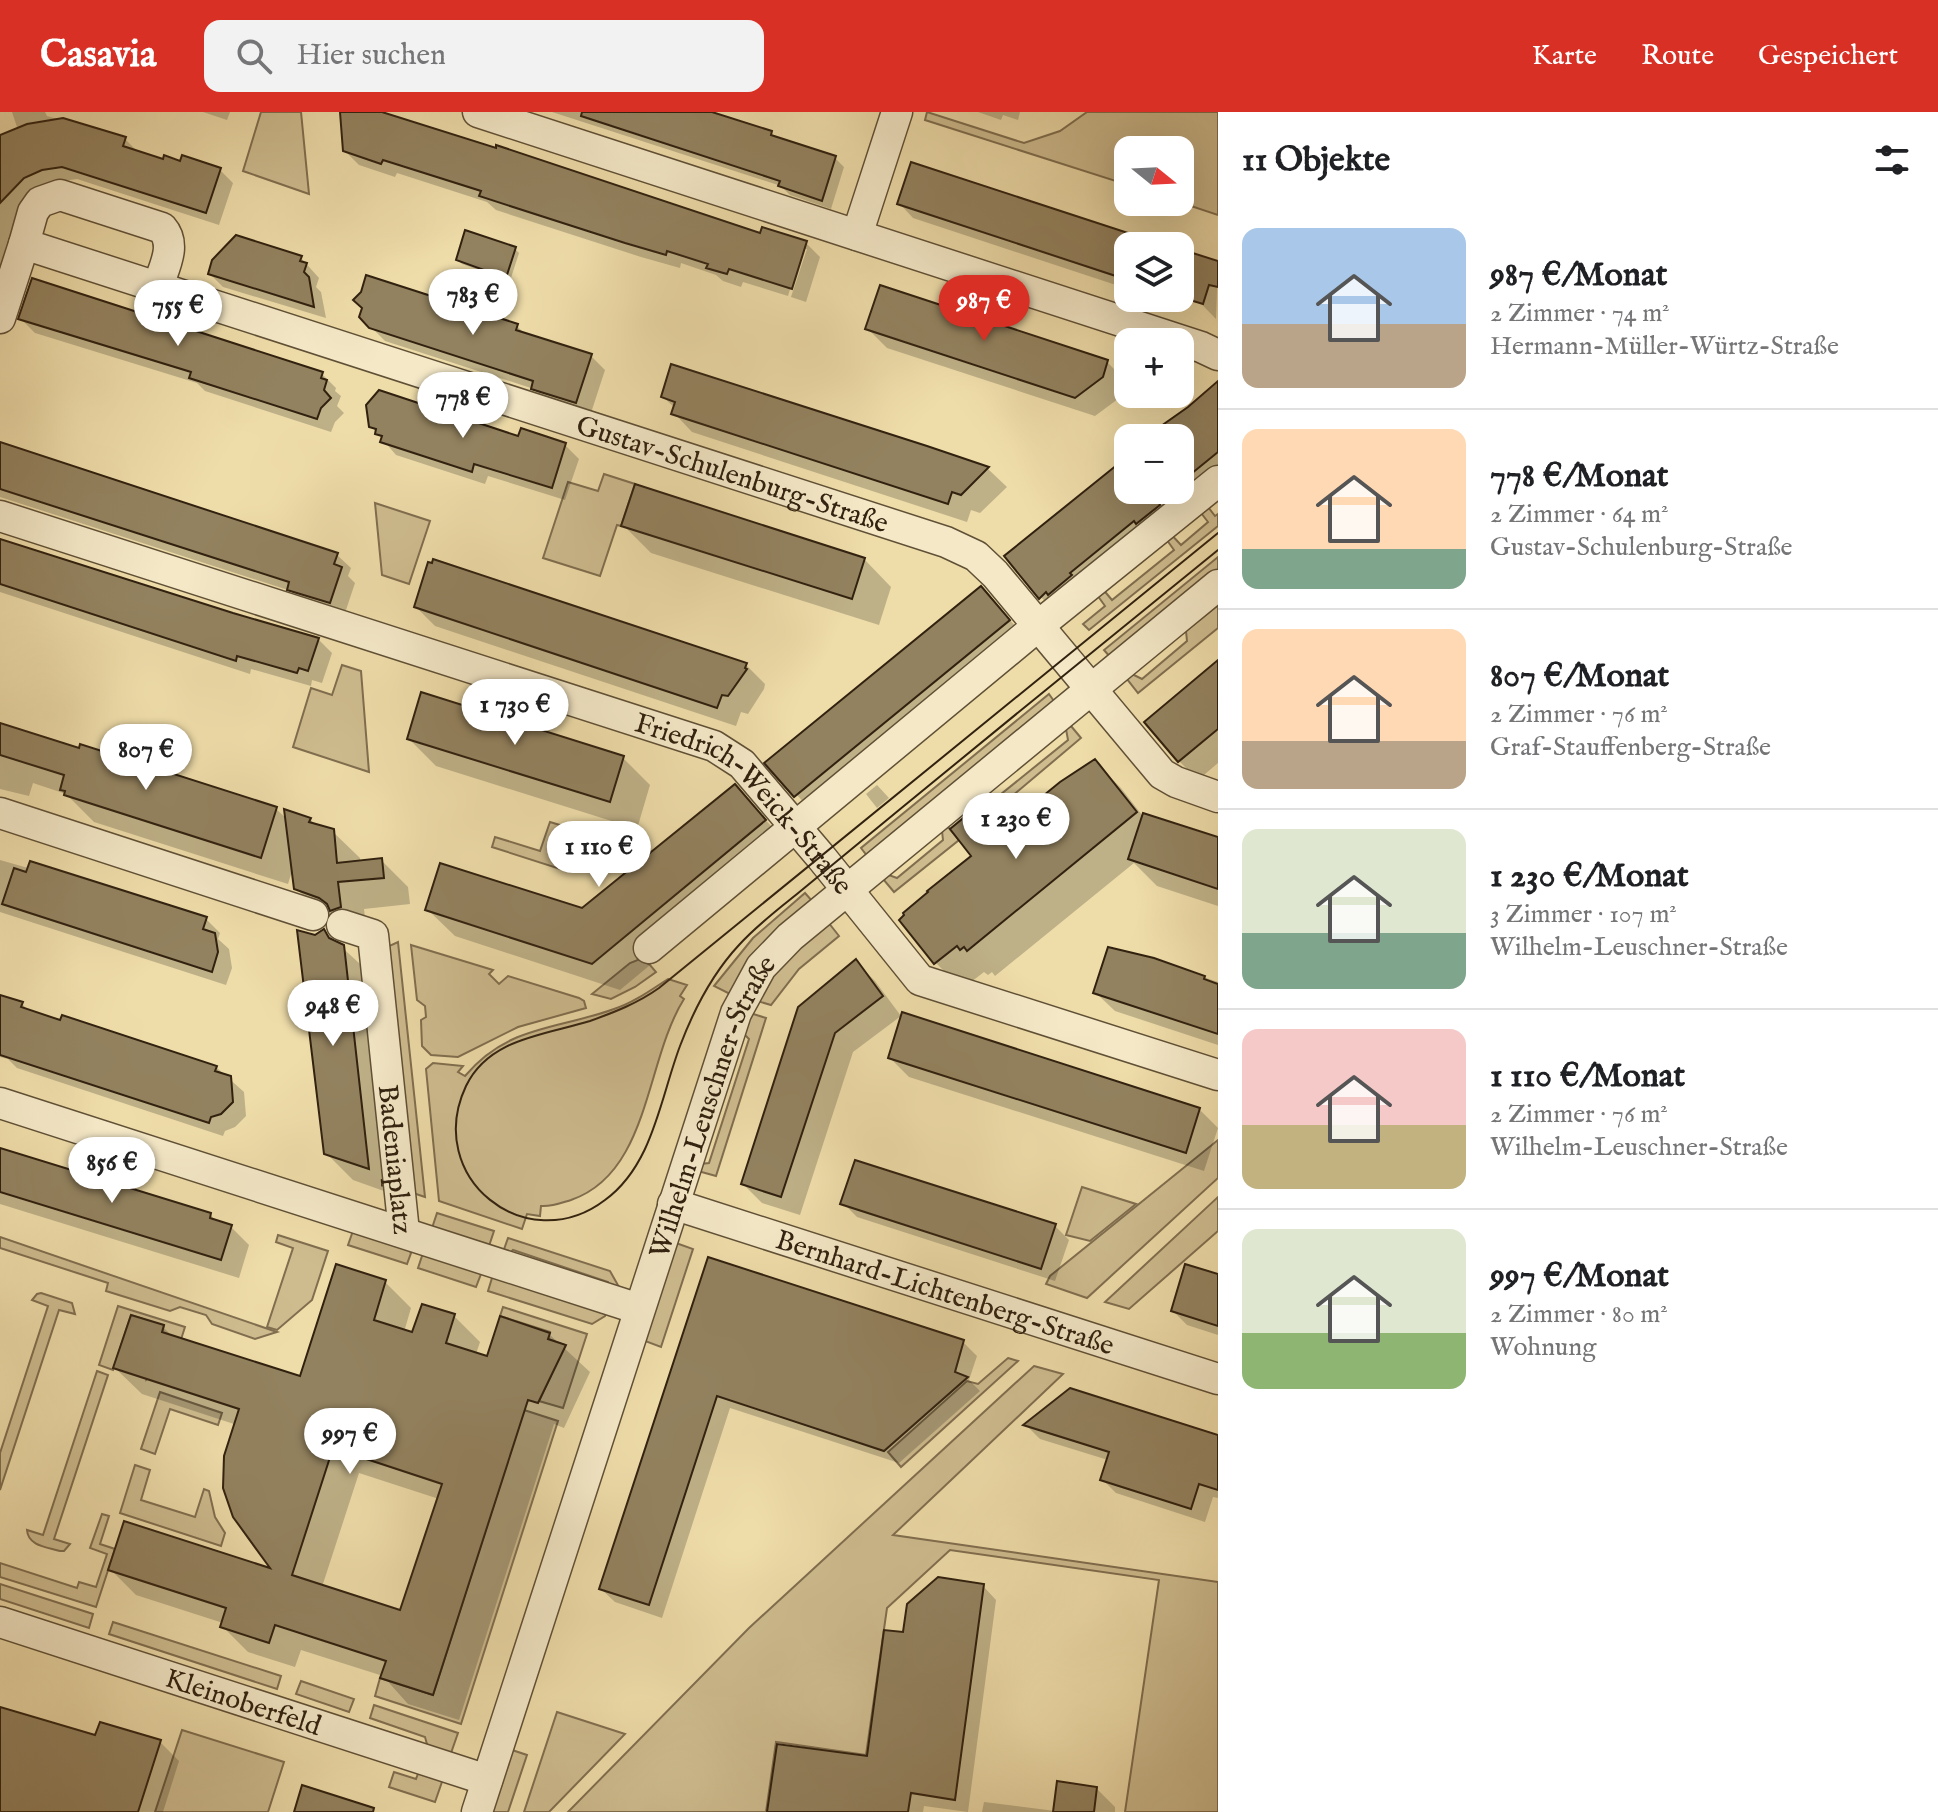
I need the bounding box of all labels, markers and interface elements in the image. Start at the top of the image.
search box [204,20,764,92]
text: Casavia [40,32,156,80]
icon: search [232,34,276,78]
text: Hier suchen [296,37,446,75]
text: Karte [1532,39,1597,74]
text: Route [1641,39,1714,74]
text: Gespeichert [1758,39,1898,74]
north arrow [1114,136,1194,216]
map controls [1114,136,1194,504]
icon: filters [1870,138,1914,182]
text: 11 Objekte [1242,139,1390,182]
button: layers [1114,232,1194,312]
text: 987 €/Monat [1490,254,1667,297]
icon: home [1306,260,1402,356]
pin: 783 € [417,269,529,337]
pin: 987 € [928,275,1040,343]
text: 783 € [447,278,499,311]
pin: 755 € [122,280,234,348]
text: 987 € [957,284,1011,317]
text: 755 € [152,289,204,322]
text: 2 Zimmer · 74 m² [1490,297,1670,330]
button: + [1114,328,1194,408]
text: Hermann-Müller-Würtz-Straße [1490,330,1839,363]
pin: 778 € [407,372,519,440]
text: 778 € [435,381,491,414]
street label: Gustav-Schulenburg-Straße [572,409,893,542]
button: − [1114,424,1194,504]
text: 778 €/Monat [1490,455,1668,498]
icon: home [1306,461,1402,557]
text: 2 Zimmer · 64 m² [1490,498,1668,531]
text: Gustav-Schulenburg-Straße [1490,531,1792,564]
text: 807 €/Monat [1490,655,1669,698]
icon: home [1306,661,1402,757]
pin: 1 730 € [441,679,589,747]
text: 1 730 € [480,688,550,721]
text: 2 Zimmer · 76 m² [1490,698,1668,731]
street label: Friedrich-Weick-Straße [630,707,859,903]
pin: 807 € [90,724,202,792]
text: Graf-Stauffenberg-Straße [1490,731,1771,764]
text: 807 € [118,733,174,766]
pin: 1 230 € [942,793,1090,861]
text: 1 230 € [981,802,1051,835]
pin: 1 110 € [525,821,673,889]
text: 1 110 € [565,830,633,863]
text: 1 230 €/Monat [1490,855,1689,898]
icon: home [1306,861,1402,957]
text: 3 Zimmer · 107 m² [1490,898,1677,931]
text: Wilhelm-Leuschner-Straße [1490,931,1788,964]
street label: Wilhelm-Leuschner-Straße [643,948,784,1263]
pin: 948 € [277,980,389,1048]
text: 948 € [305,989,361,1022]
text: 1 110 €/Monat [1490,1055,1685,1098]
icon: home [1306,1061,1402,1157]
street label: Badeniaplatz [369,1083,419,1236]
text: 2 Zimmer · 76 m² [1490,1098,1668,1131]
text: Wilhelm-Leuschner-Straße [1490,1131,1788,1164]
pin: 856 € [56,1137,168,1205]
text: 856 € [86,1146,138,1179]
street label: Bernhard-Lichtenberg-Straße [771,1223,1118,1365]
text: 997 €/Monat [1490,1255,1669,1298]
icon: home [1306,1261,1402,1357]
text: 2 Zimmer · 80 m² [1490,1298,1668,1331]
text: Wohnung [1490,1331,1596,1364]
pin: 997 € [294,1408,406,1476]
text: 997 € [322,1417,378,1450]
street label: Kleinoberfeld [160,1662,325,1745]

